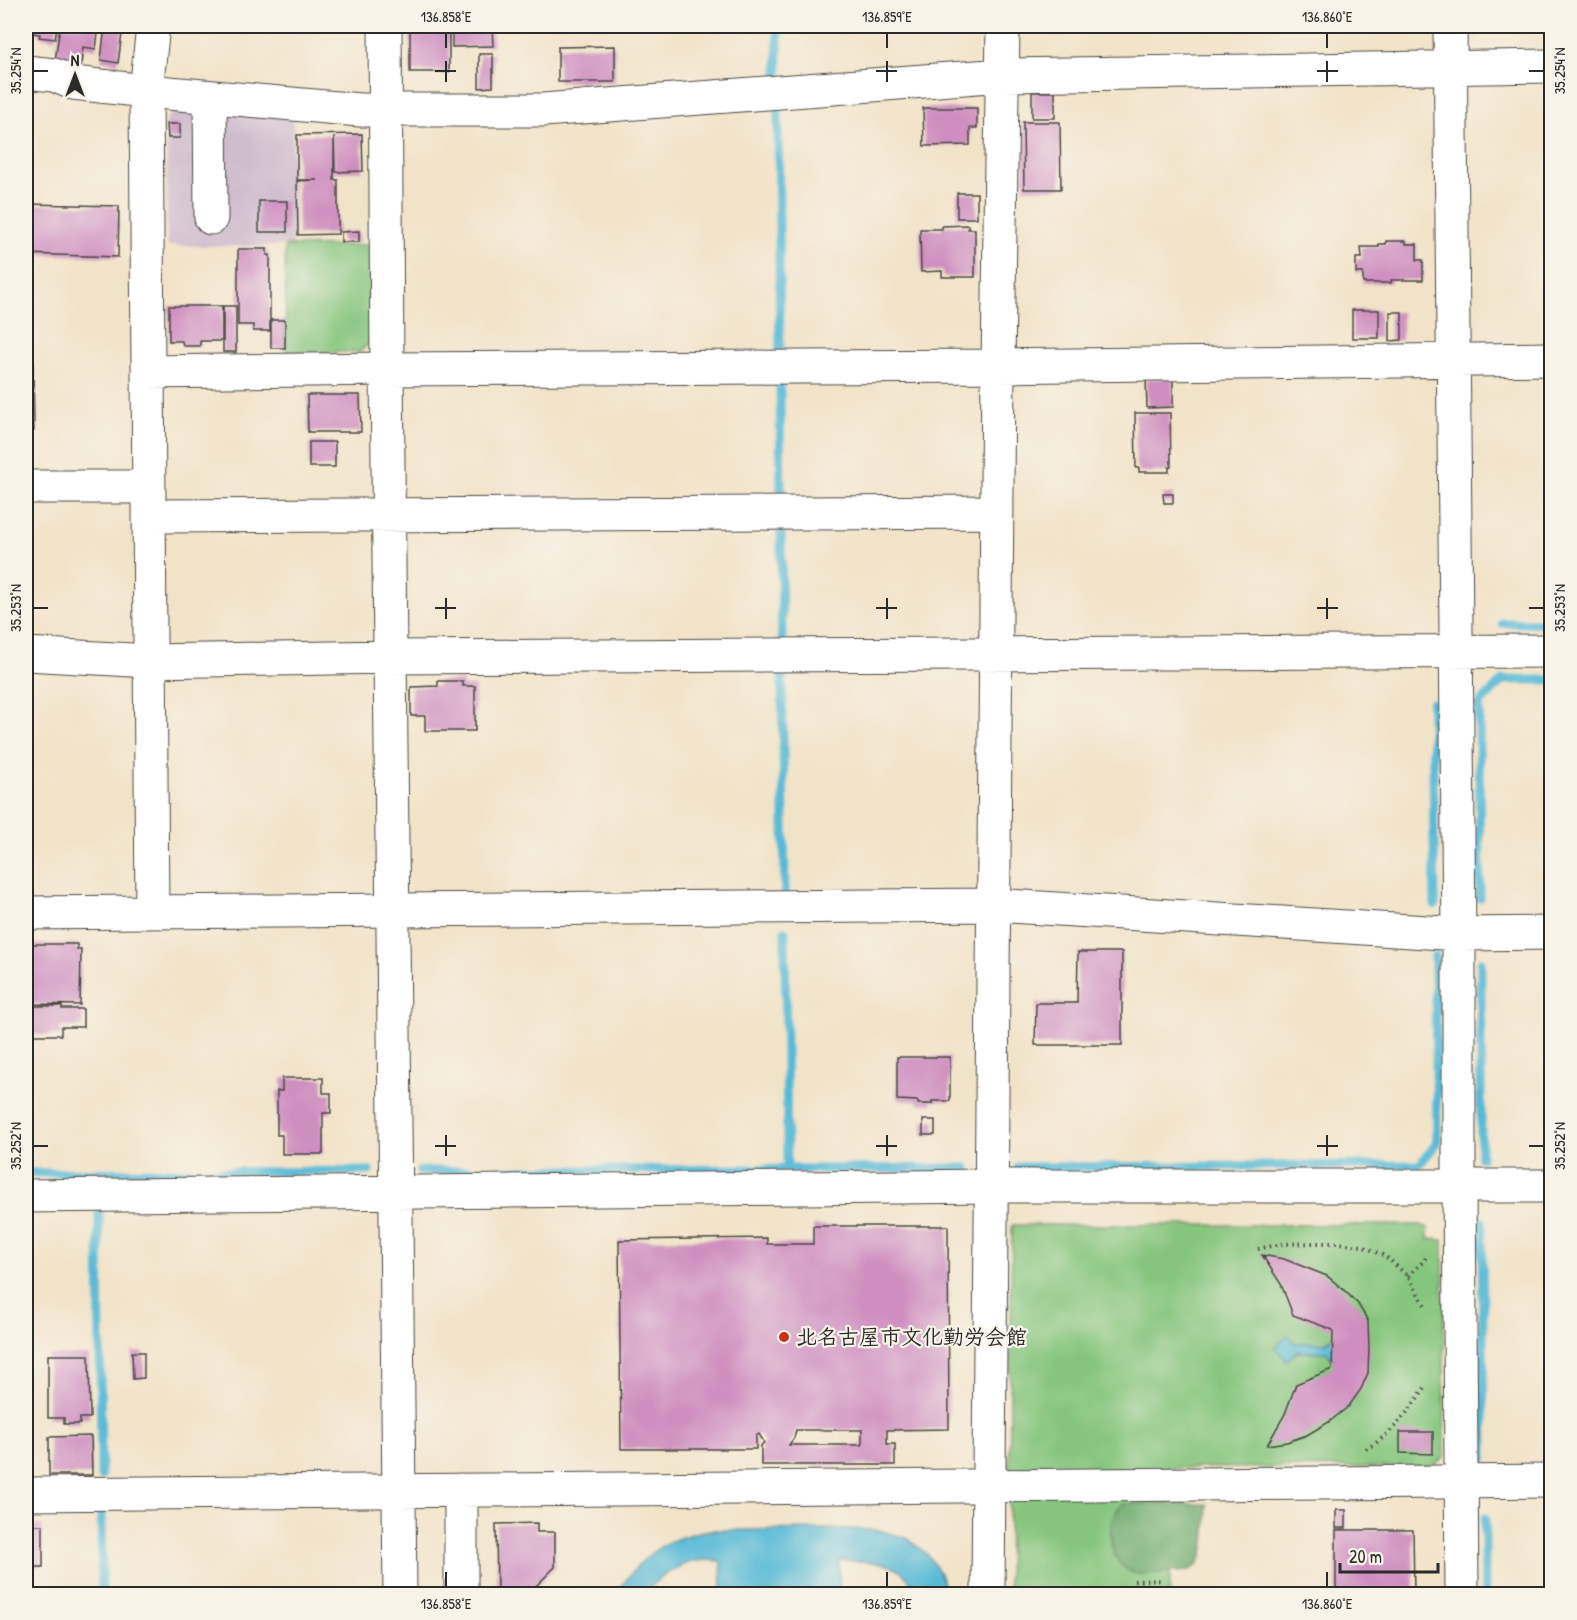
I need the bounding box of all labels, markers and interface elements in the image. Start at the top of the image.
text: 136.858°E [421,6,472,27]
text: 136.859°E [862,6,912,27]
text: 136.860°E [1302,6,1353,27]
north arrow [45,45,105,105]
text: 35.254°N [5,48,26,94]
text: 35.254°N [1549,48,1570,94]
text: N [71,49,80,71]
text: 35.253°N [5,584,26,632]
text: 35.253°N [1549,584,1570,632]
text: 35.252°N [5,1122,26,1170]
text: 35.252°N [1549,1122,1570,1170]
place label: 北名古屋市文化勤労会館 [796,1322,1027,1351]
marker: 北名古屋市文化勤労会館 [777,1330,791,1344]
scale bar [1340,1536,1438,1574]
text: 20 m [1349,1544,1382,1569]
text: 136.858°E [421,1593,472,1614]
text: 136.859°E [862,1593,912,1614]
text: 136.860°E [1302,1593,1353,1614]

